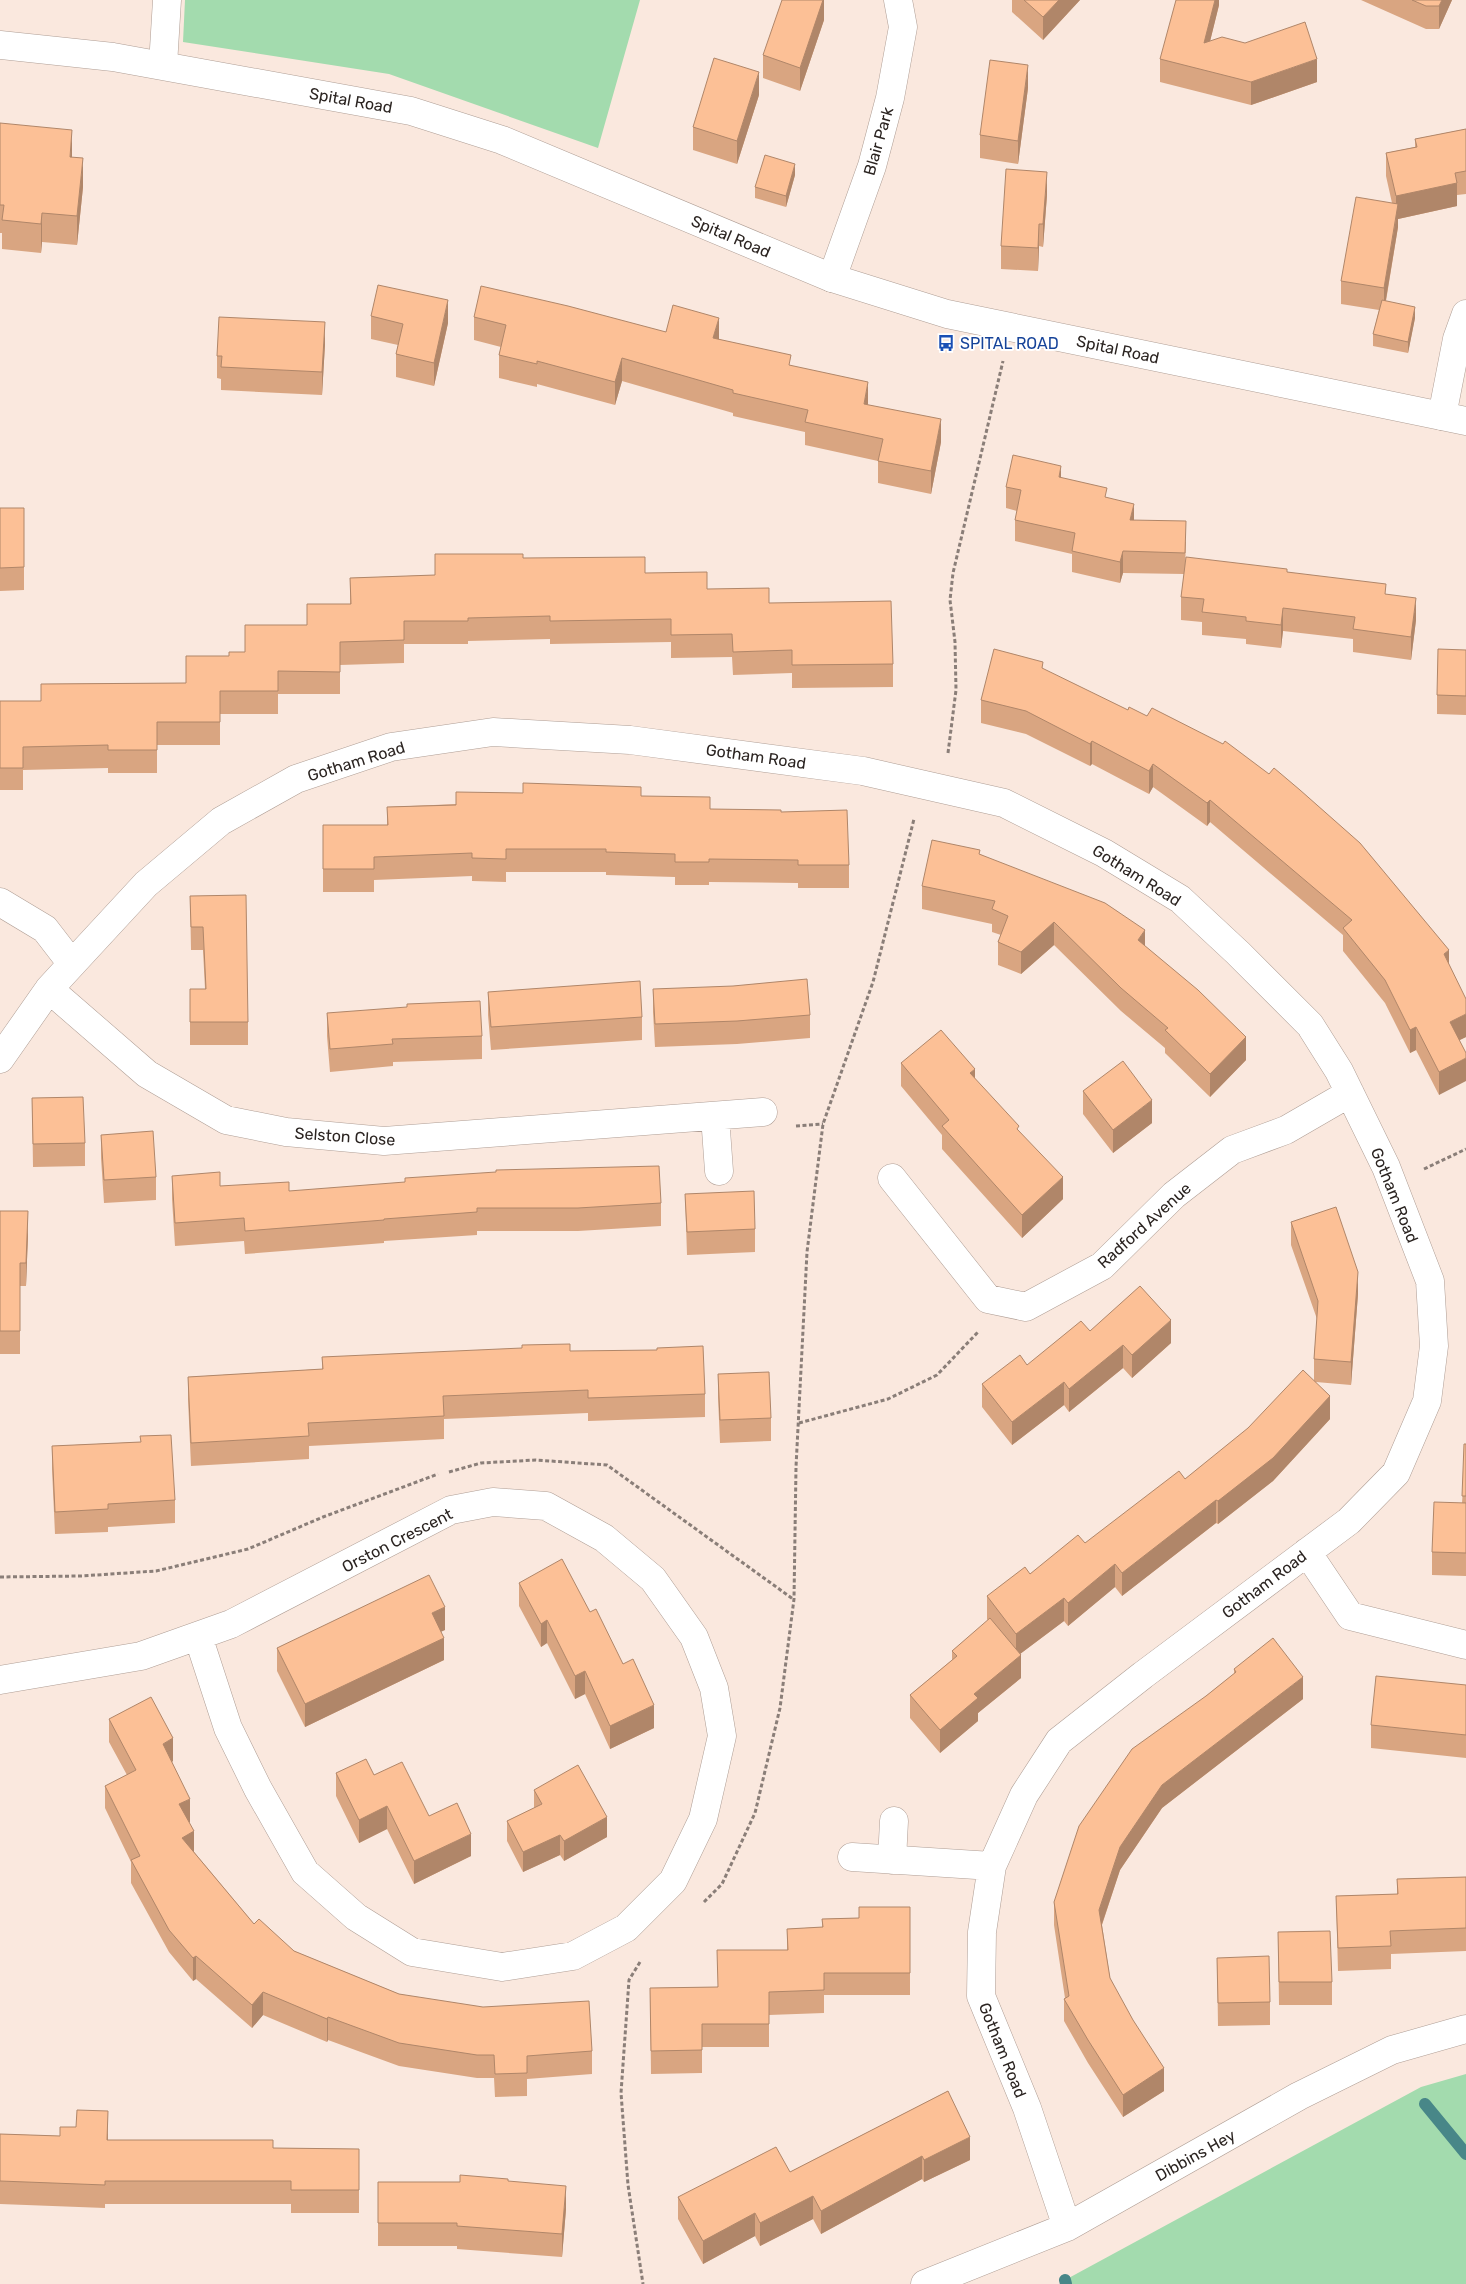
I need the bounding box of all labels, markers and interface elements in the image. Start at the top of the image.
street label: Spital Road [308,84,394,117]
street label: Blair Park [860,104,897,177]
street label: Spital Road [688,211,773,262]
street label: Spital Road [1075,331,1161,368]
bus stop icon: SPITAL ROAD [936,333,956,353]
place label: SPITAL ROAD [960,334,1059,353]
street label: Gotham Road [305,738,407,785]
street label: Gotham Road [705,740,807,773]
street label: Gotham Road [1089,841,1185,910]
street label: Selston Close [294,1124,396,1149]
street label: Gotham Road [1367,1145,1422,1246]
street label: Radford Avenue [1094,1178,1195,1272]
street label: Orston Crescent [339,1504,456,1576]
street label: Gotham Road [1218,1546,1310,1622]
street label: Gotham Road [975,2000,1030,2101]
street label: Dibbins Hey [1152,2126,1239,2185]

